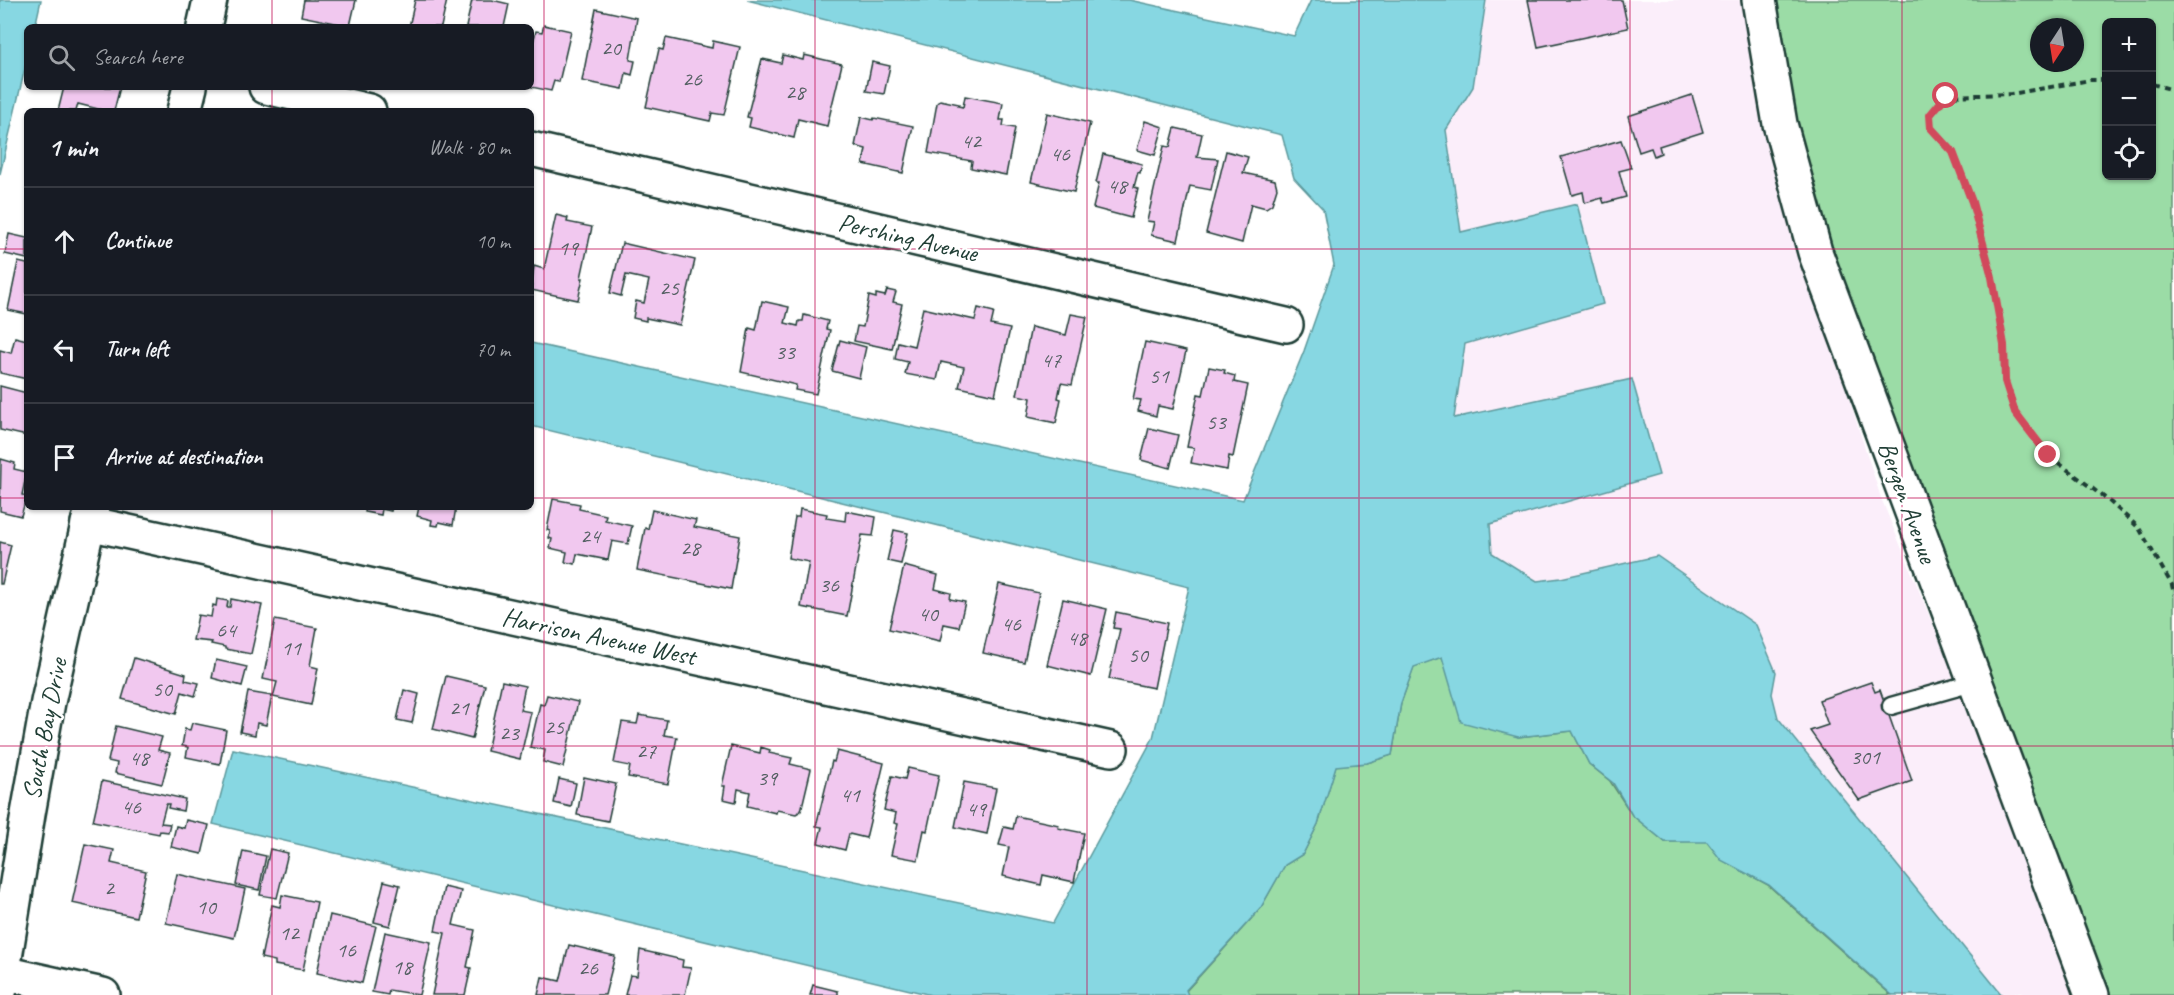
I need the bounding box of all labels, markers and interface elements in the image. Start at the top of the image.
north arrow [2030,18,2084,72]
map controls [2102,18,2156,180]
button: + [2102,18,2156,72]
search box [24,24,534,90]
house number: 20 [601,34,623,62]
icon: search [45,41,78,74]
text: Search here [93,43,183,71]
house number: 26 [682,65,703,93]
button: − [2102,72,2156,126]
house number: 28 [785,78,807,106]
route start [1932,82,1958,108]
button: locate [2102,126,2156,180]
house number: 42 [961,127,983,155]
text: 1 min [48,131,98,164]
text: Walk · 80 m [429,135,510,160]
house number: 46 [1050,140,1071,168]
house number: 48 [1107,172,1129,200]
street label: Pershing Avenue [835,205,982,270]
icon: ahead [48,225,81,258]
text: Continue [105,227,171,255]
text: 10 m [476,229,510,254]
house number: 19 [558,234,580,262]
house number: 25 [659,274,680,302]
icon: left [48,333,81,366]
text: Turn left [105,335,169,363]
text: 70 m [476,337,510,362]
house number: 33 [775,338,797,366]
house number: 47 [1041,346,1062,374]
house number: 51 [1149,362,1170,390]
house number: 53 [1206,408,1228,436]
street label: Bergen Avenue [1870,437,1945,569]
icon: arrive [48,441,81,474]
route end [2034,441,2060,467]
text: Arrive at destination [105,443,262,471]
house number: 24 [580,522,602,550]
house number: 28 [680,534,702,562]
house number: 36 [819,571,840,599]
street label: Harrison Avenue West [499,600,701,674]
house number: 40 [918,600,940,628]
house number: 46 [1001,610,1022,638]
house number: 64 [216,616,238,644]
house number: 48 [1067,624,1089,652]
house number: 11 [281,634,302,662]
house number: 50 [1128,641,1150,669]
street label: South Bay Drive [15,654,75,803]
house number: 50 [152,675,174,703]
house number: 21 [449,694,470,722]
house number: 25 [544,713,565,741]
house number: 23 [499,719,521,747]
house number: 27 [636,737,657,765]
house number: 301 [1850,743,1881,771]
house number: 48 [129,744,151,772]
house number: 39 [757,764,779,792]
house number: 41 [840,781,861,809]
house number: 46 [121,793,142,821]
house number: 49 [966,795,988,823]
house number: 2 [104,874,116,902]
house number: 10 [196,893,218,921]
house number: 12 [279,919,301,947]
house number: 16 [336,936,357,964]
house number: 18 [392,953,414,981]
house number: 26 [578,954,599,982]

